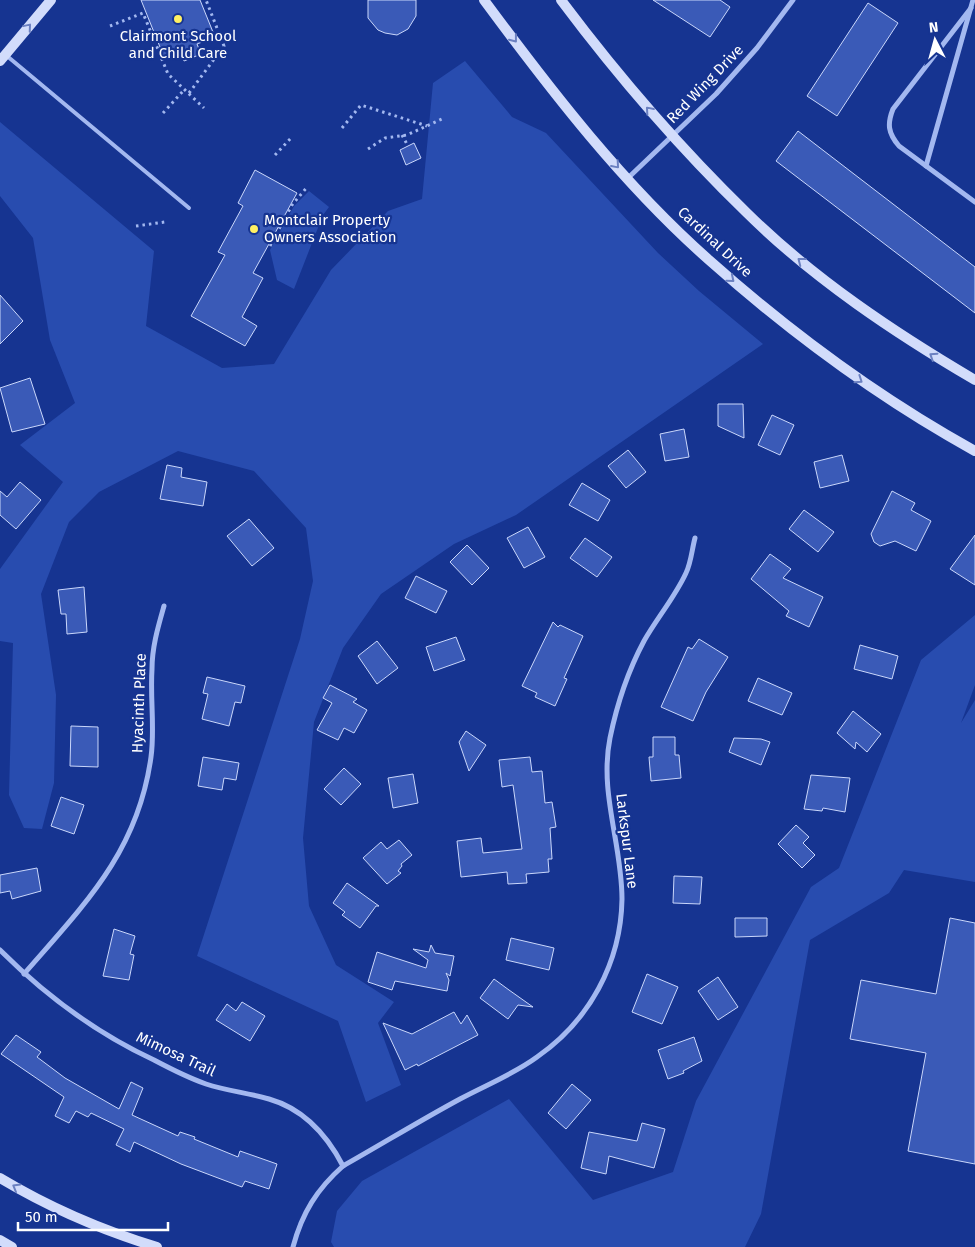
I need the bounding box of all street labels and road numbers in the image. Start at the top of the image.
street label: Red Wing Drive [663,41,747,127]
street label: Cardinal Drive [674,203,756,281]
street label: Hyacinth Place [128,653,150,753]
street label: Larkspur Lane [612,792,642,890]
street label: Mimosa Trail [133,1028,219,1081]

